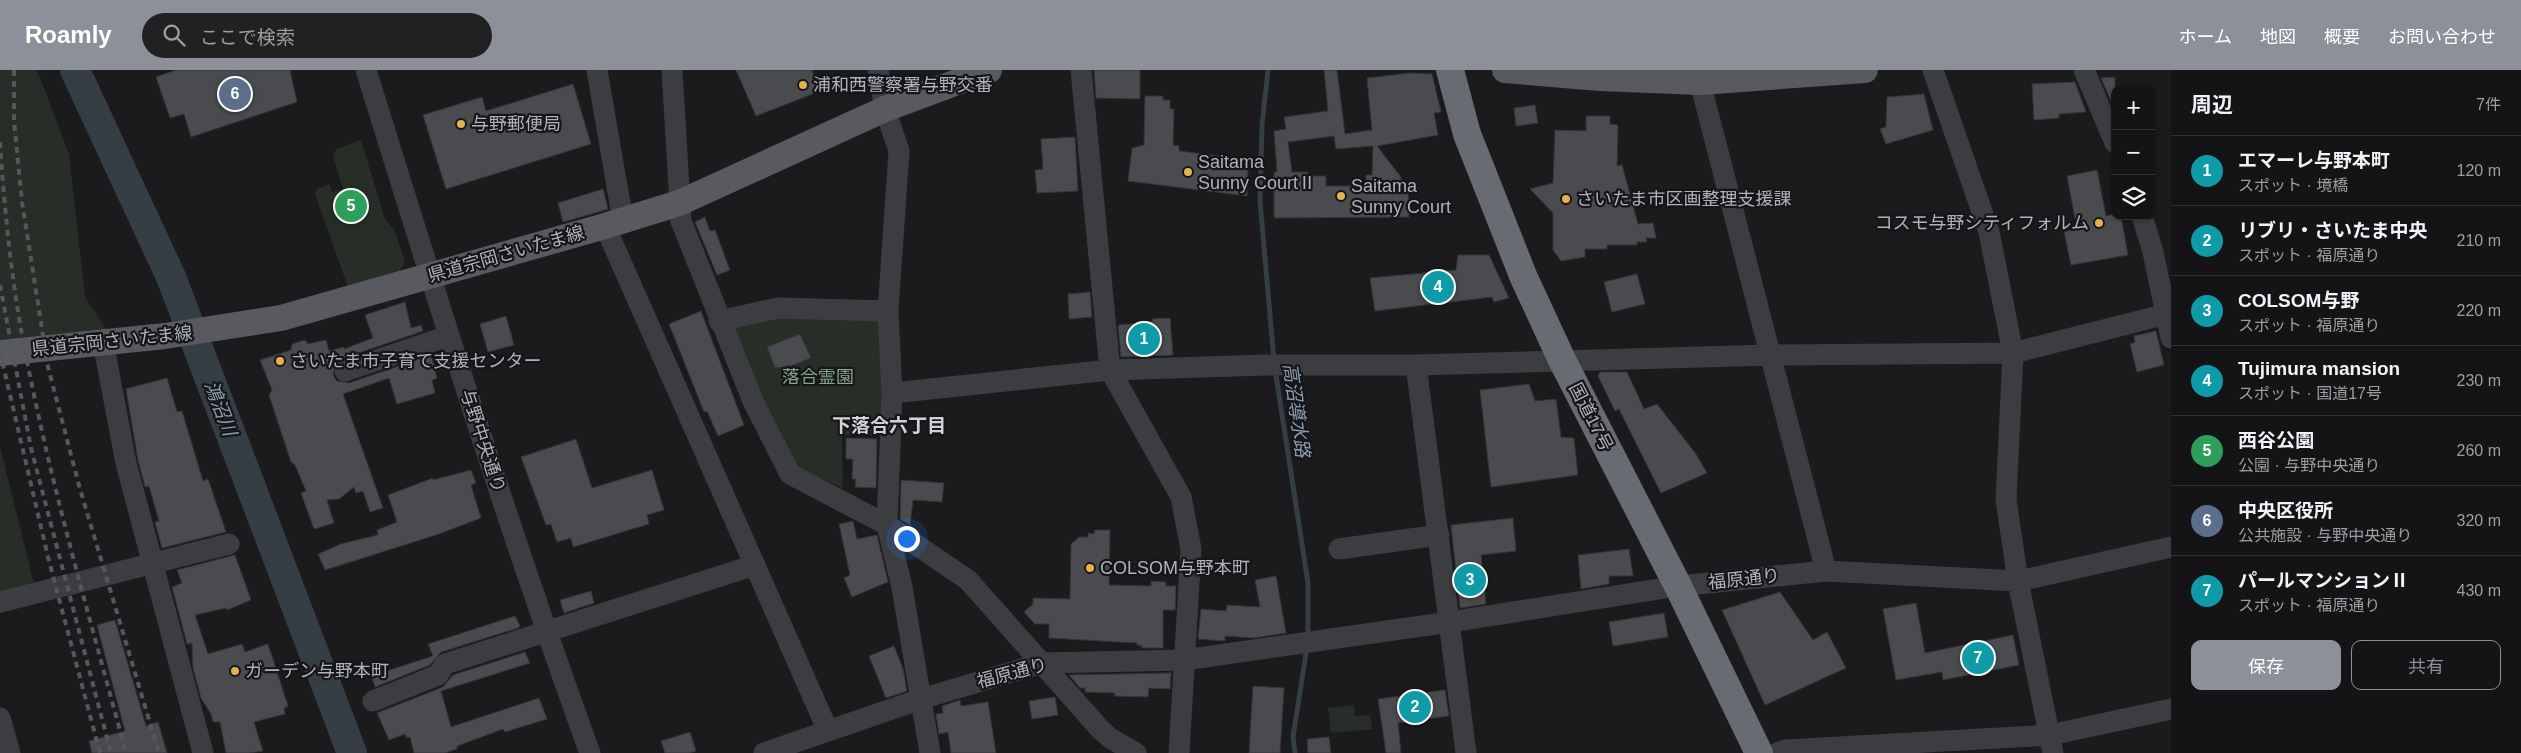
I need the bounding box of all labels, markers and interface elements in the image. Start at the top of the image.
search box [142,13,492,58]
text: Roamly [25,21,112,48]
icon: search [160,21,188,49]
text: ここで検索 [200,27,295,48]
text: ホーム [2179,27,2232,47]
text: 地図 [2260,27,2296,47]
text: 概要 [2324,27,2360,47]
text: お問い合わせ [2388,27,2496,47]
pin: 6 [219,75,251,113]
place label: 浦和西警察署与野交番 [813,75,993,95]
marker: 浦和西警察署与野交番 [797,79,809,91]
map controls [2111,85,2156,220]
button: + [2111,85,2156,130]
text: 周辺 [2191,93,2233,116]
text: 7件 [2476,96,2501,113]
place label: 与野郵便局 [471,114,561,134]
marker: 与野郵便局 [455,118,467,130]
button: − [2111,130,2156,175]
text: エマーレ与野本町 [2238,150,2390,171]
place label: Saitama Sunny CourtⅡ [1198,152,1316,193]
text: 1 [2203,162,2211,179]
text: 120 m [2457,162,2501,179]
marker: Saitama Sunny CourtⅡ [1182,166,1194,178]
button: layers [2111,175,2156,220]
place label: Saitama Sunny Court [1351,176,1451,217]
text: スポット · 境橋 [2238,177,2348,194]
pin: 5 [335,187,367,225]
place label: さいたま市区画整理支援課 [1576,189,1791,209]
marker: Saitama Sunny Court [1335,190,1347,202]
marker: さいたま市区画整理支援課 [1560,193,1572,205]
place label: コスモ与野シティフォルム [1874,213,2089,233]
marker: コスモ与野シティフォルム [2093,217,2105,229]
text: リブリ・さいたま中央 [2238,220,2427,241]
street label: 県道宗岡さいたま線 [426,222,586,286]
text: 2 [2203,232,2211,249]
text: 210 m [2457,232,2501,249]
text: スポット · 福原通り [2238,247,2380,264]
pin: 4 [1422,268,1454,306]
text: COLSOM与野 [2238,290,2359,311]
text: 3 [2203,302,2211,319]
text: 220 m [2457,302,2501,319]
text: スポット · 福原通り [2238,317,2380,334]
pin: 1 [1128,320,1160,358]
street label: 県道宗岡さいたま線 [31,323,193,359]
place label: さいたま市子育て支援センター [290,351,541,371]
marker: さいたま市子育て支援センター [274,355,286,367]
text: Tujimura mansion [2238,358,2400,379]
water label: 高沼導水路 [1279,362,1314,461]
park label: 落合霊園 [782,367,854,387]
text: 4 [2203,372,2211,389]
text: 230 m [2457,372,2501,389]
water label: 鴻沼川 [201,378,241,440]
street label: 国道17号 [1565,379,1617,455]
text: スポット · 国道17号 [2238,385,2382,402]
street label: 与野中央通り [457,387,509,495]
district label: 下落合六丁目 [832,415,946,436]
text: 西谷公園 [2238,430,2314,451]
text: 5 [2203,442,2211,459]
text: 260 m [2457,442,2501,459]
text: 公園 · 与野中央通り [2238,457,2380,474]
text: 中央区役所 [2238,500,2333,521]
text: 6 [2203,512,2211,529]
text: 320 m [2457,512,2501,529]
your location [894,526,920,552]
text: 公共施設 · 与野中央通り [2238,527,2412,544]
place label: COLSOM与野本町 [1100,558,1250,578]
pin: 3 [1454,561,1486,599]
marker: COLSOM与野本町 [1084,562,1096,574]
street label: 福原通り [1707,565,1781,593]
text: パールマンションⅡ [2238,570,2409,591]
text: 7 [2203,582,2211,599]
text: 430 m [2457,582,2501,599]
text: スポット · 福原通り [2238,597,2380,614]
pin: 7 [1962,639,1994,677]
button: 保存 [2191,640,2341,690]
button: 共有 [2351,640,2501,690]
street label: 福原通り [975,654,1049,692]
place label: ガーデン与野本町 [245,661,389,681]
marker: ガーデン与野本町 [229,665,241,677]
pin: 2 [1399,688,1431,726]

